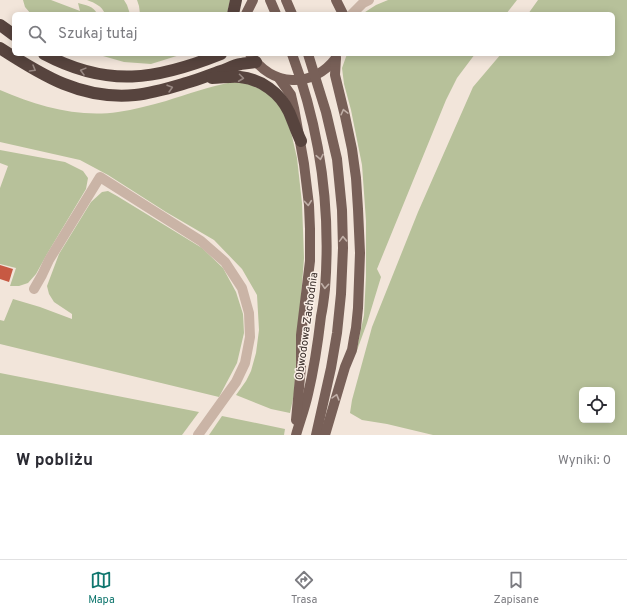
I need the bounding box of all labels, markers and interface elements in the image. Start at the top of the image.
search box [12,12,615,56]
icon: search [26,23,48,45]
text: Szukaj tutaj [58,25,138,44]
one-way arrow [29,64,36,71]
one-way arrow [80,67,86,75]
one-way arrow [238,73,245,82]
one-way arrow [166,84,173,93]
one-way arrow [341,109,349,115]
one-way arrow [315,154,323,160]
one-way arrow [304,200,313,206]
one-way arrow [339,236,347,242]
street label: Obwodowa Zachodnia [292,271,322,381]
one-way arrow [320,283,329,289]
map controls [579,387,615,423]
button: locate [579,387,615,423]
one-way arrow [331,394,340,401]
text: W pobliżu [16,450,93,472]
text: Wyniki: 0 [558,453,611,469]
tab: Mapa [88,569,115,607]
tab: Trasa [291,569,317,607]
tab: Zapisane [493,569,539,607]

